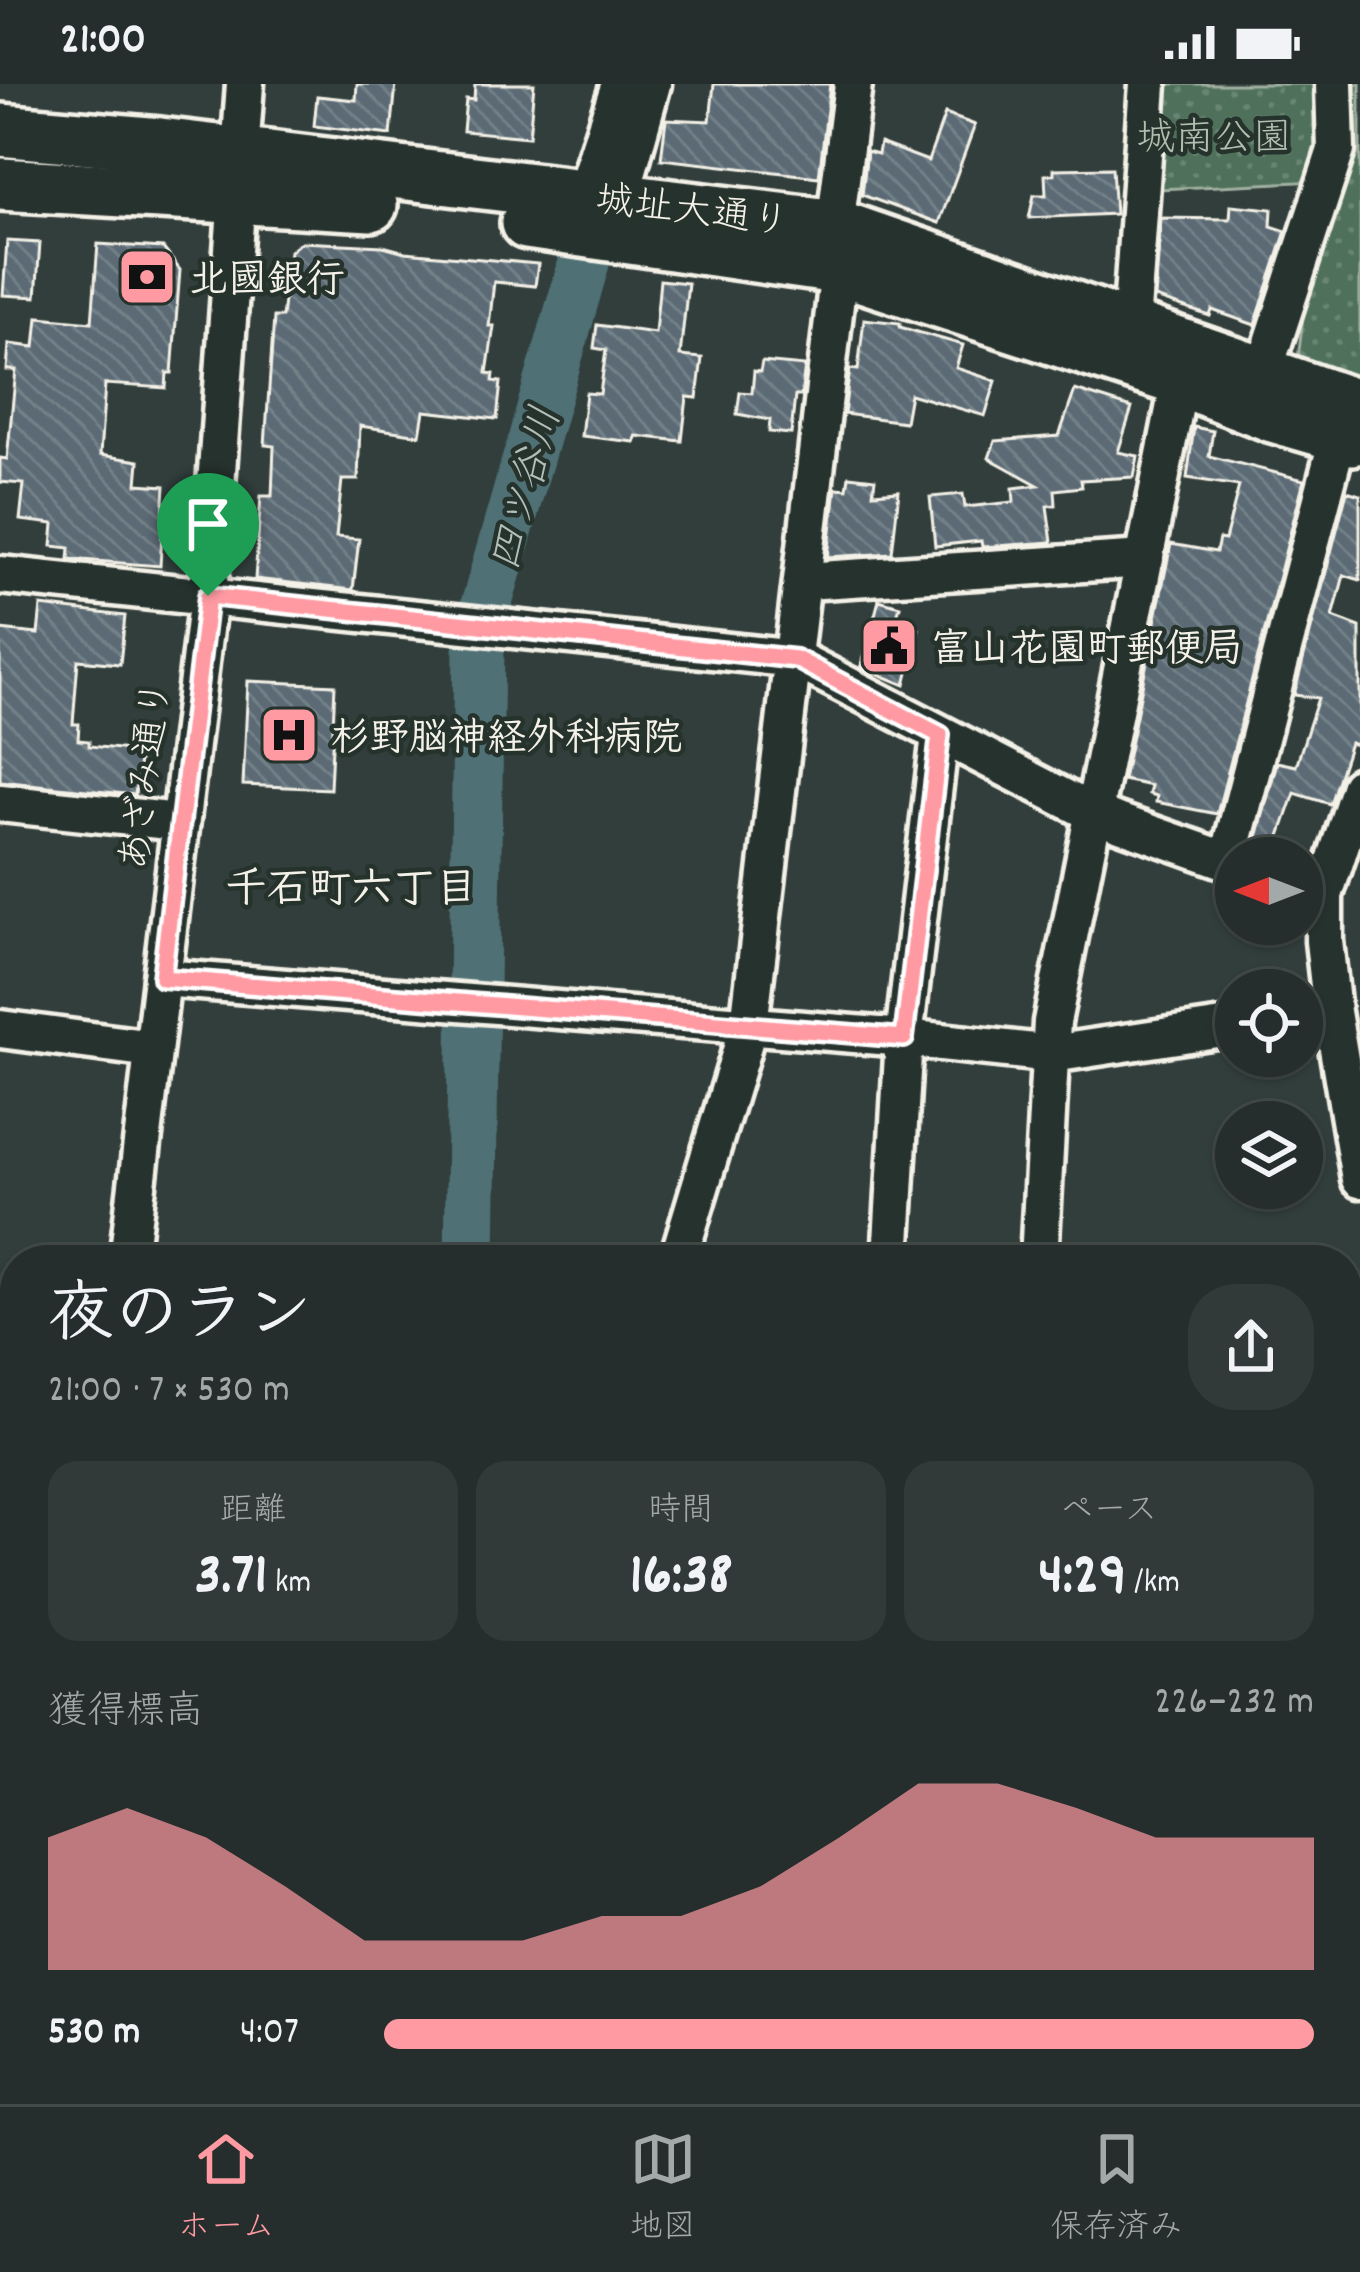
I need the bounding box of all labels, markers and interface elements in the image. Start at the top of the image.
text: 21:00 [60,10,146,74]
park label: 城南公園 [1136,114,1292,169]
street label: 城址大通り [592,175,792,254]
bank icon: 北國銀行 [116,246,178,308]
place label: 北國銀行 [189,256,345,311]
water label: 四ツ谷川 [479,401,580,579]
pin [157,473,259,596]
icon: arrive [175,491,241,557]
public building icon: 富山花園町郵便局 [858,615,920,677]
place label: 富山花園町郵便局 [931,625,1243,680]
street label: あざみ通り [110,677,188,875]
hospital icon: 杉野脳神経外科病院 [258,704,320,766]
place label: 杉野脳神経外科病院 [331,714,682,769]
north arrow [1215,837,1323,945]
map controls [1215,837,1323,1209]
district label: 千石町六丁目 [225,863,477,923]
button: locate [1215,969,1323,1077]
button: layers [1215,1101,1323,1209]
text: 夜のラン [48,1273,312,1367]
button: share [1188,1284,1314,1410]
text: 21:00 · 7 × 530 m [48,1365,290,1420]
text: 距離 [220,1489,286,1536]
text: 時間 [648,1489,714,1536]
text: ペース [1060,1489,1158,1536]
text: 3.71 [195,1536,267,1622]
text: 16:38 [629,1536,733,1622]
text: 4:29 [1038,1536,1127,1622]
text: km [267,1561,311,1608]
text: /km [1127,1561,1180,1608]
text: 226–232 m [1154,1677,1314,1732]
text: 獲得標高 [48,1687,204,1742]
text: 530 m [48,2007,140,2062]
text: 4:07 [240,2007,299,2062]
tab: ホーム [177,2126,275,2253]
tab: 地図 [630,2126,696,2253]
tab: 保存済み [1051,2126,1183,2253]

